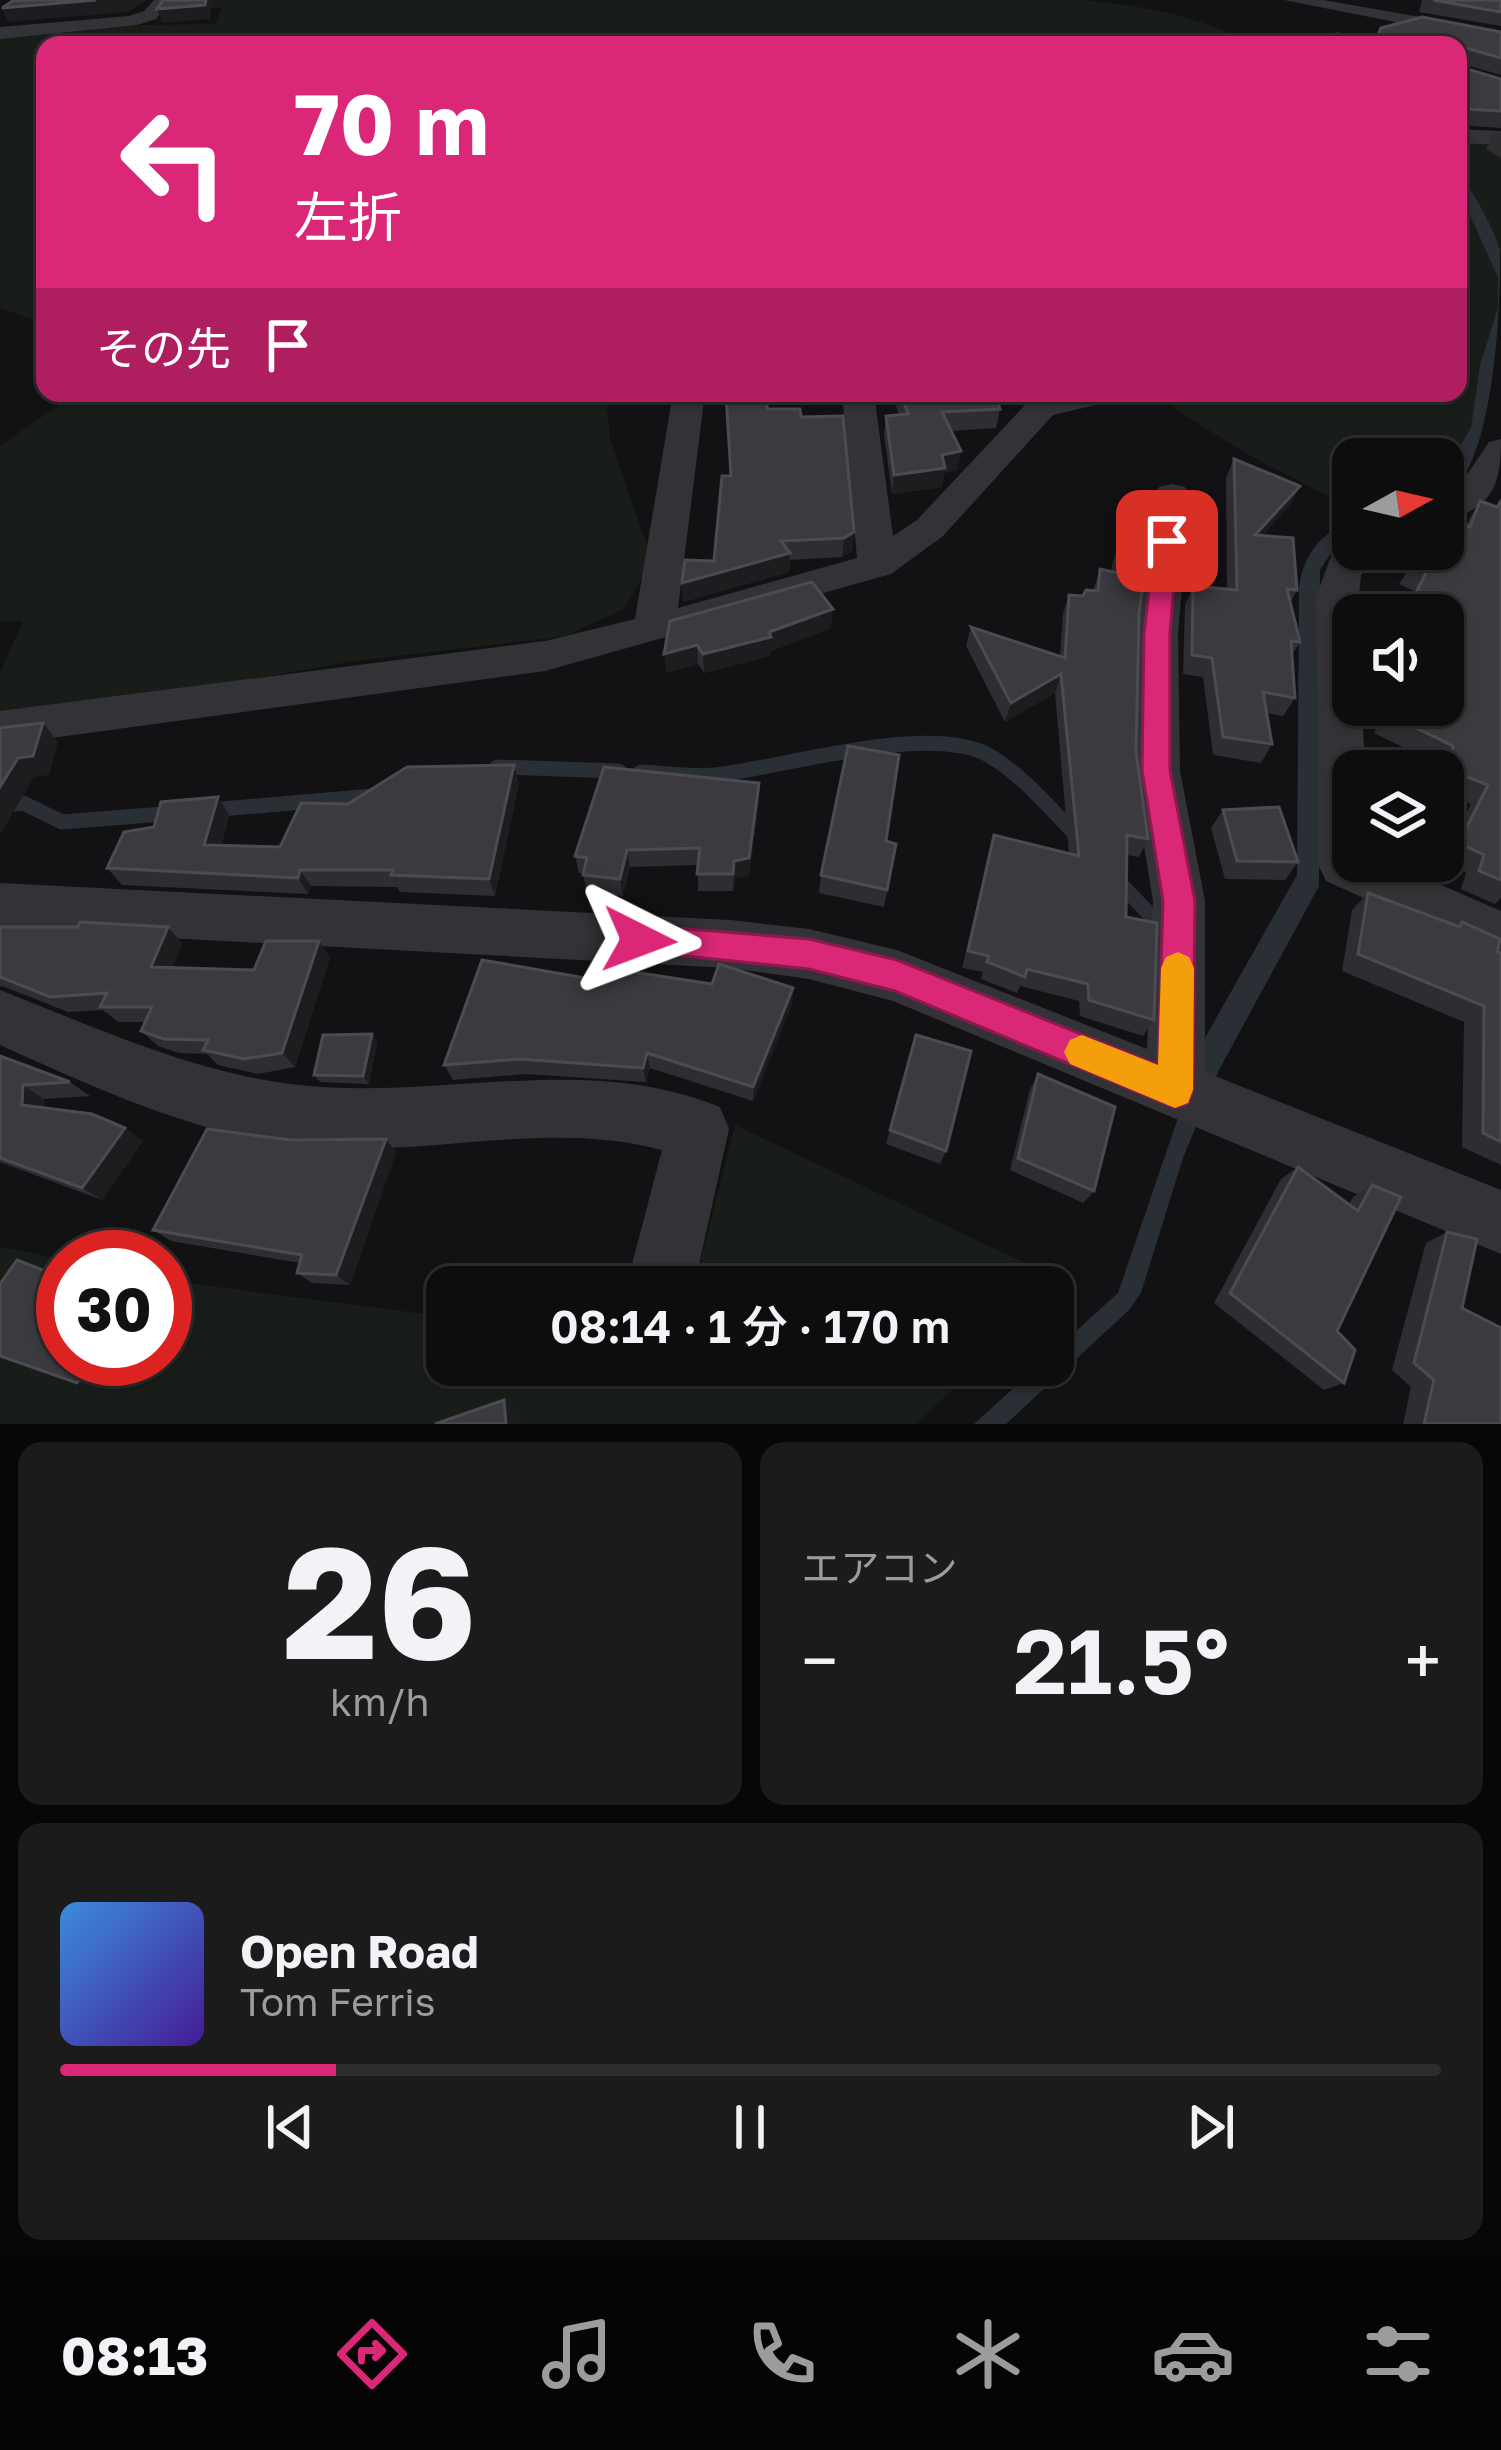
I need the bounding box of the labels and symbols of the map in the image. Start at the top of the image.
north arrow [1332,438,1464,570]
pin [1116,490,1218,592]
position arrow [576,877,702,1003]
speed limit sign: 30 [36,1230,192,1386]

